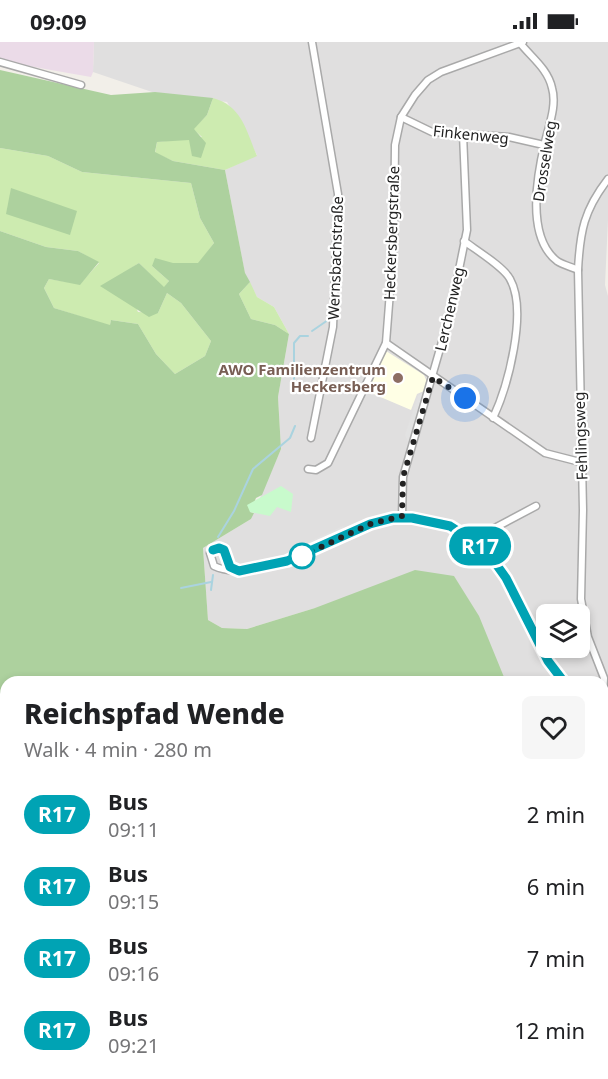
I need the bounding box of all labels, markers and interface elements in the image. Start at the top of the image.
text: 09:09 [30,6,87,36]
street label: Drosselweg [528,119,560,203]
street label: Finkenweg [432,120,510,148]
street label: Heckersbergstraße [379,165,403,301]
street label: Wernsbachstraße [323,196,347,320]
street label: Lerchenweg [430,265,468,353]
place label: AWO Familienzentrum Heckersberg [218,359,386,396]
marker: AWO Familienzentrum Heckersberg [391,371,405,385]
your location [450,383,480,413]
street label: Fehlingsweg [568,391,592,481]
line badge: R17 [446,526,514,566]
text: R17 [461,532,499,560]
unlabelled marker [289,543,315,569]
map controls [536,604,590,658]
button: layers [536,604,590,658]
text: Reichspfad Wende [24,694,285,732]
button: heart [522,696,585,759]
text: Walk · 4 min · 280 m [24,736,212,763]
text: Bus [108,786,148,816]
text: 2 min [527,799,585,829]
text: R17 [38,800,76,828]
text: 09:11 [108,816,159,843]
text: Bus [108,858,148,888]
text: 6 min [527,871,585,901]
text: R17 [38,872,76,900]
text: 09:15 [108,888,159,915]
text: Bus [108,930,148,960]
text: 7 min [527,943,585,973]
text: R17 [38,944,76,972]
text: 09:16 [108,960,159,987]
text: Bus [108,1002,148,1032]
text: 12 min [514,1015,585,1045]
text: R17 [38,1016,76,1044]
text: 09:21 [108,1032,159,1059]

